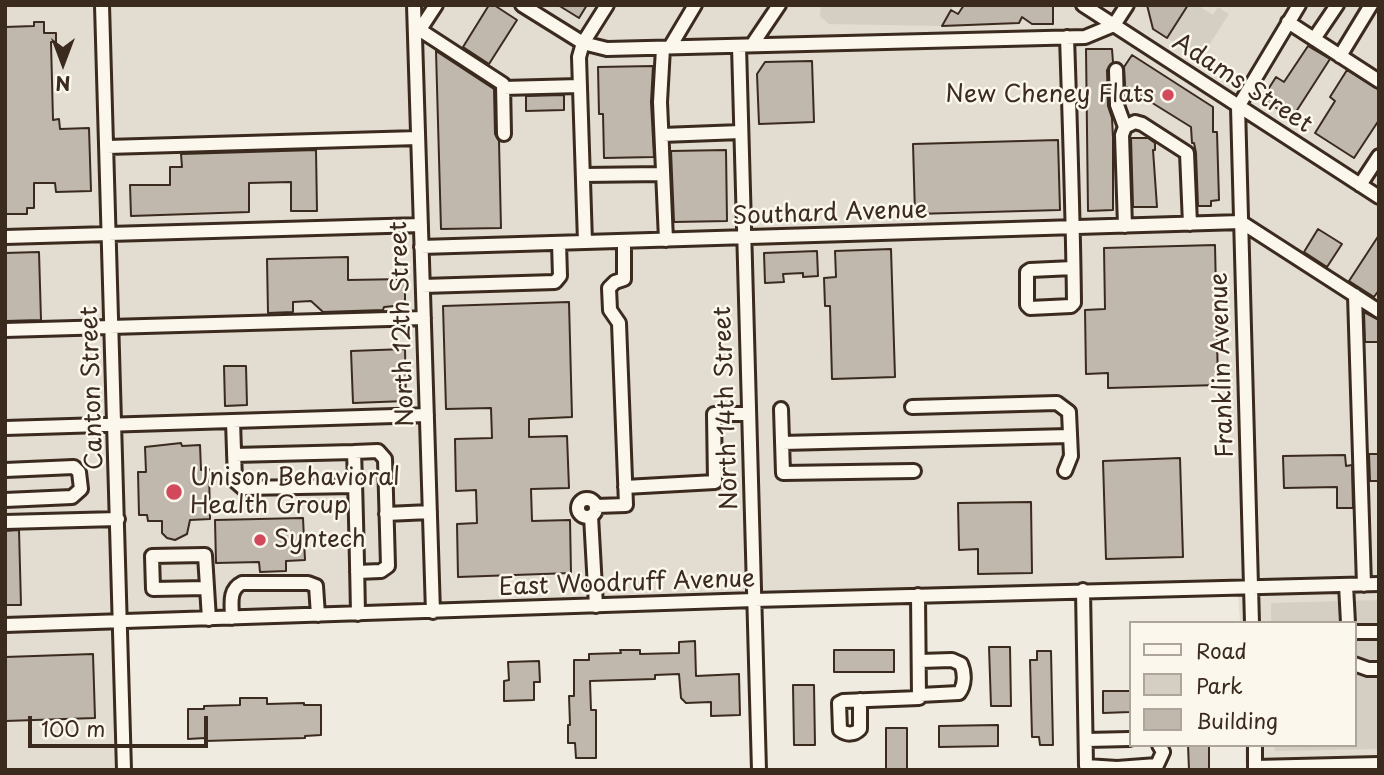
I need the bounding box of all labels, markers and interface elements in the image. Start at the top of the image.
north arrow [28,28,98,98]
street label: Adams Street [1167,28,1317,140]
text: N [55,70,71,98]
place label: New Cheney Flats [945,81,1154,109]
marker: New Cheney Flats [1160,87,1176,103]
street label: Southard Avenue [732,196,928,232]
street label: North 12th Street [385,221,421,427]
street label: Franklin Avenue [1205,272,1241,458]
street label: Canton Street [76,306,110,470]
street label: North 14th Street [709,306,745,510]
place label: Unison Behavioral Health Group [190,464,400,520]
marker: Unison Behavioral Health Group [164,482,184,502]
place label: Syntech [274,526,366,554]
marker: Syntech [252,532,268,548]
street label: East Woodruff Avenue [498,565,756,603]
legend [1128,621,1356,747]
text: Road [1196,634,1247,666]
text: Park [1196,669,1243,701]
scale bar [32,702,212,746]
text: Building [1196,704,1278,736]
text: 100 m [41,712,105,744]

